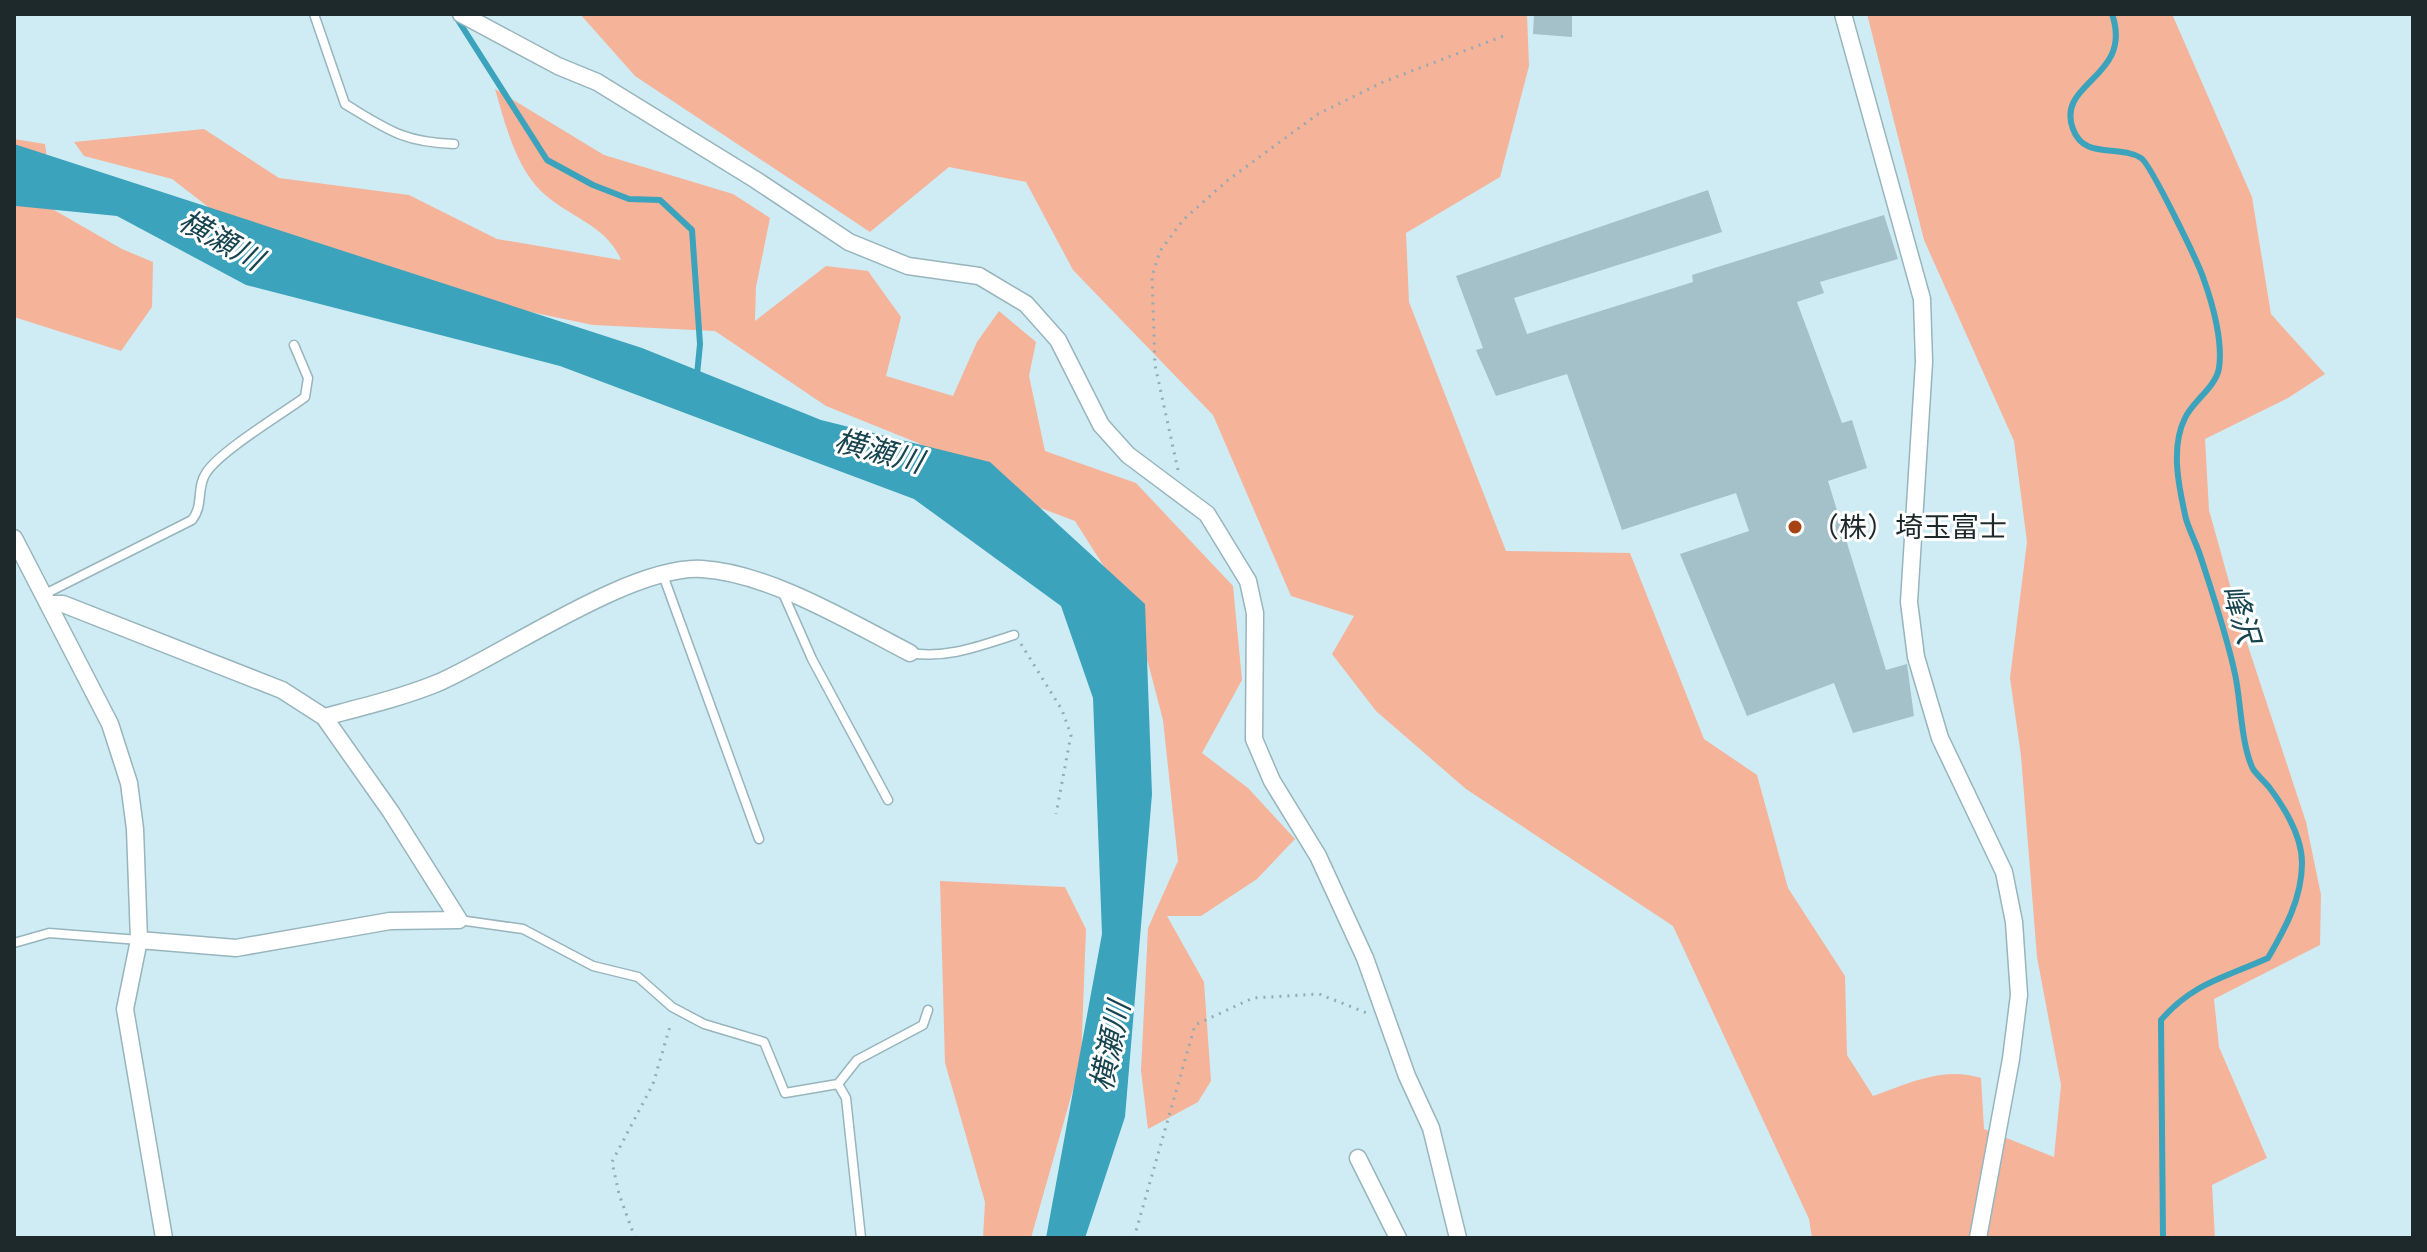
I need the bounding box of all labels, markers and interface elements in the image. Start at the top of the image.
water label: 横瀬川 [173,202,272,279]
water label: 横瀬川 [831,421,930,481]
place label: （株）埼玉富士 [1811,510,2007,544]
marker: （株）埼玉富士 [1786,518,1804,536]
water label: 峰沢 [2215,580,2269,652]
water label: 横瀬川 [1083,995,1138,1094]

